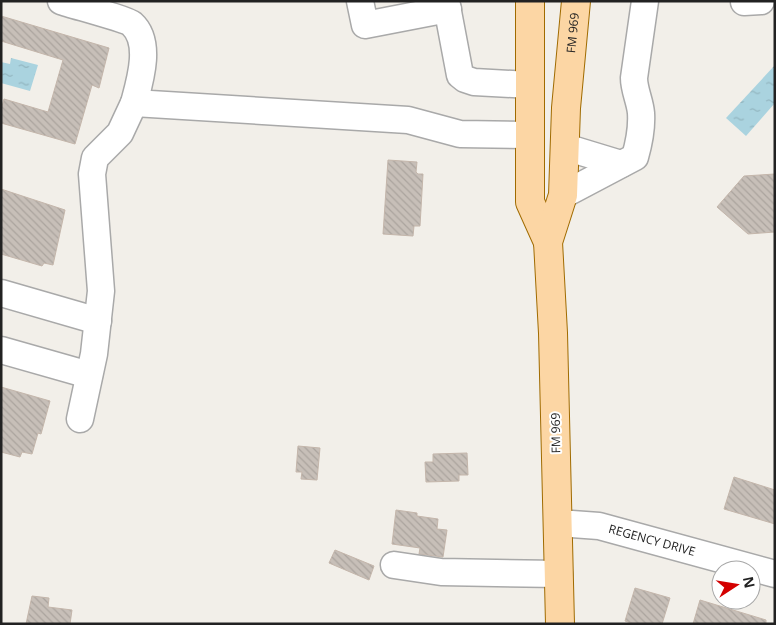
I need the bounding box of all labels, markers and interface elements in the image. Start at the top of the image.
street label: FM 969 [562,12,583,54]
street label: FM 969 [547,412,564,453]
street label: REGENCY DRIVE [607,520,697,560]
north arrow [711,560,761,610]
text: N [739,575,760,590]

